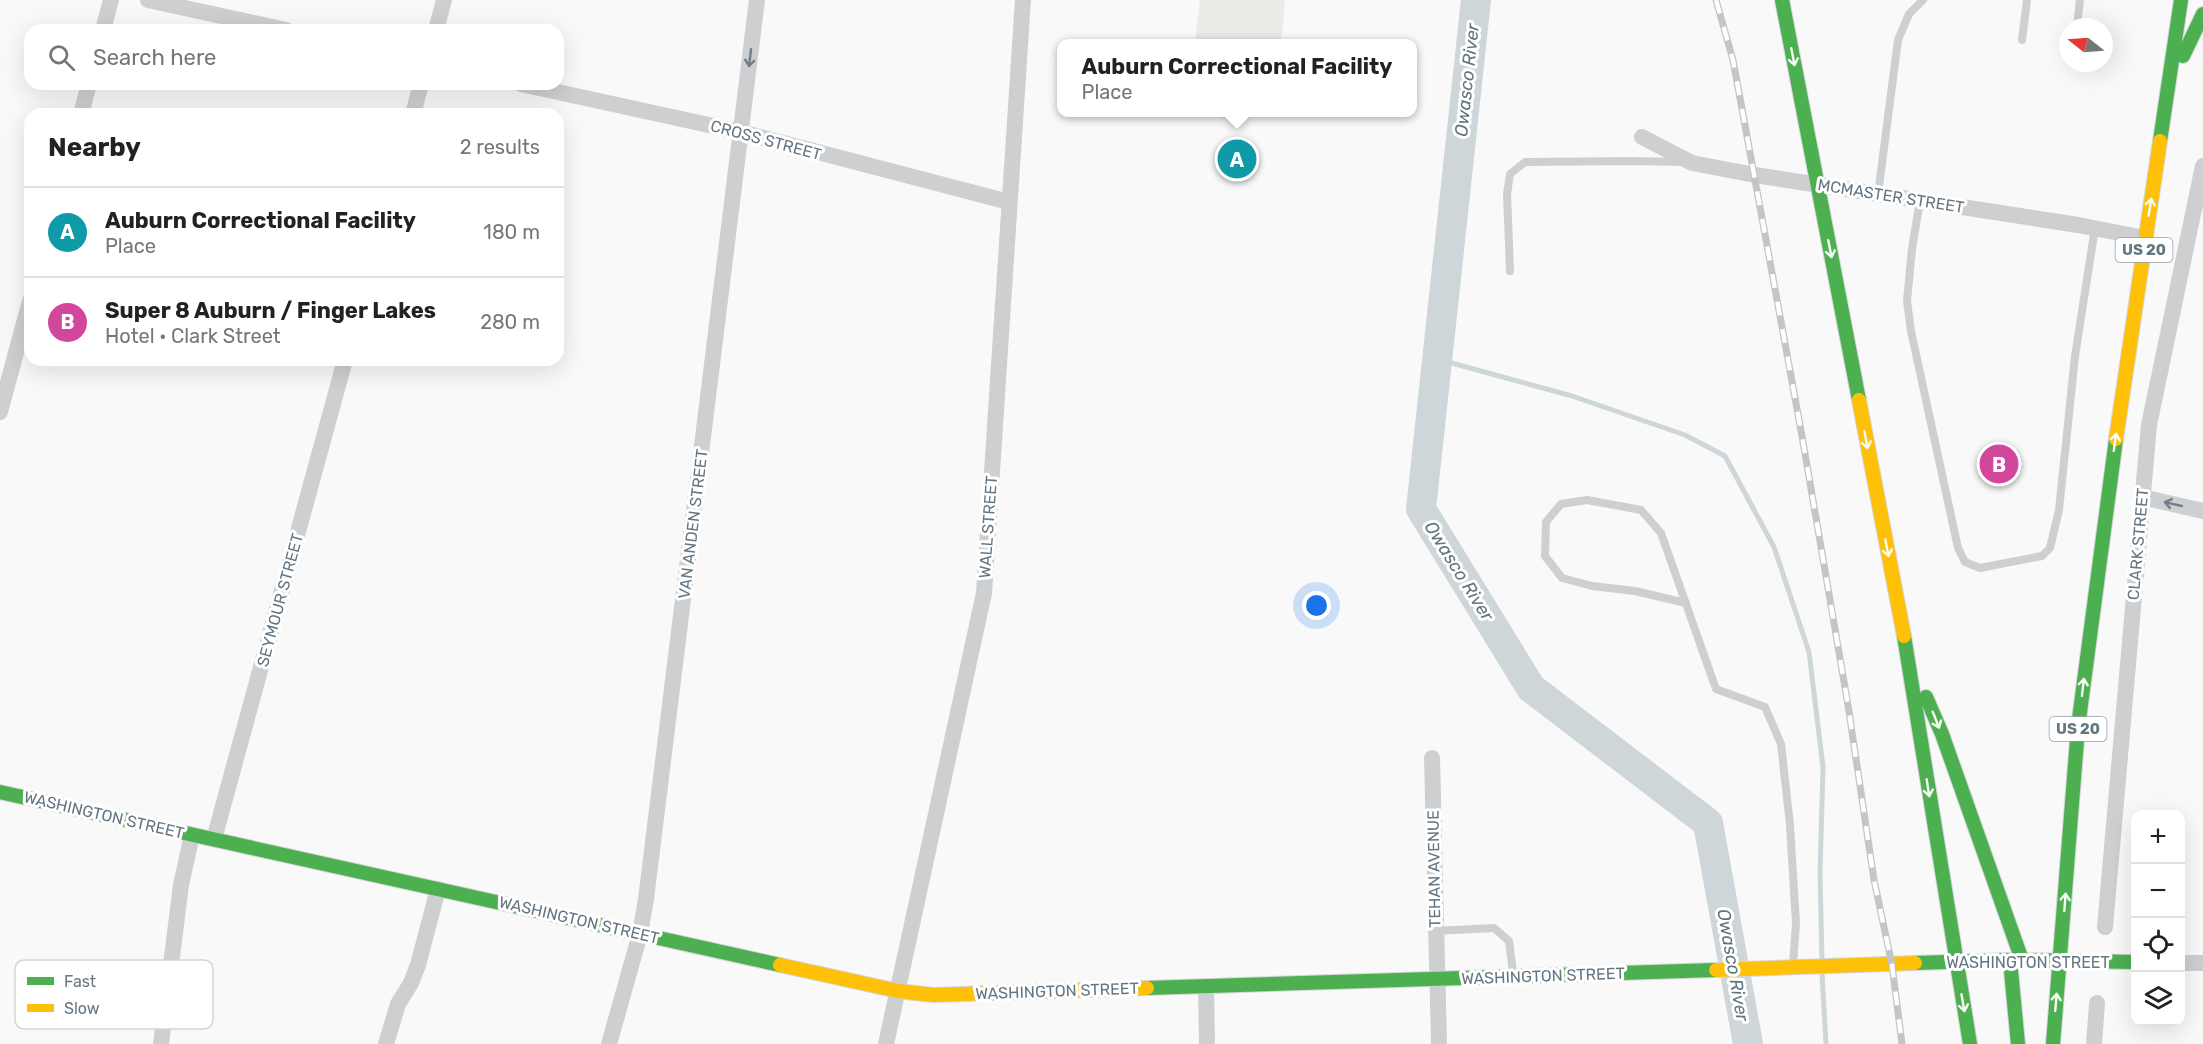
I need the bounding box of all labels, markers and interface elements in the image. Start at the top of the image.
north arrow [2059,18,2113,72]
water label: Owasco River [1450,21,1484,138]
search box [24,24,564,90]
popup [1057,39,1417,117]
icon: search [45,41,78,74]
text: Search here [93,44,216,71]
one-way arrow [1788,47,1799,67]
one-way arrow [745,48,756,67]
text: Auburn Correctional Facility [1082,53,1392,80]
text: Place [1082,80,1133,104]
street label: CROSS STREET [708,116,824,164]
text: Nearby [48,132,141,163]
text: 2 results [460,135,540,159]
pin: A [1218,136,1256,182]
street label: MCMASTER STREET [1816,175,1966,217]
one-way arrow [2145,198,2156,218]
text: Auburn Correctional Facility [105,207,416,234]
text: A [60,220,75,244]
text: 180 m [483,220,540,244]
text: Place [105,234,156,258]
one-way arrow [1825,238,1836,258]
road number: US 20 [2116,238,2172,262]
text: Super 8 Auburn / Finger Lakes [105,297,436,324]
text: B [60,310,75,334]
text: 280 m [480,310,540,334]
text: Hotel · Clark Street [105,324,281,348]
one-way arrow [1861,430,1872,450]
one-way arrow [2110,432,2121,452]
pin: B [1980,442,2018,486]
street label: VAN ANDEN STREET [674,448,712,600]
street label: WALL STREET [975,475,1001,579]
street label: CLARK STREET [2124,487,2152,601]
one-way arrow [2163,498,2182,510]
water label: Owasco River [1420,517,1499,626]
street label: SEYMOUR STREET [253,531,307,669]
one-way arrow [1882,537,1893,557]
your location [1302,591,1331,620]
one-way arrow [2078,677,2089,697]
one-way arrow [1931,710,1942,729]
road number: US 20 [2050,717,2106,741]
one-way arrow [1923,778,1934,797]
street label: WASHINGTON STREET [22,787,186,843]
street label: TEHAN AVENUE [1423,810,1445,928]
map controls [2131,810,2185,1026]
button: + [2131,810,2185,864]
button: − [2131,864,2185,918]
street label: WASHINGTON STREET [497,892,661,948]
one-way arrow [2059,892,2070,912]
water label: Owasco River [1712,907,1754,1024]
button: locate [2131,918,2185,972]
street label: WASHINGTON STREET [1946,953,2110,972]
legend [15,960,213,1029]
street label: WASHINGTON STREET [1461,964,1625,988]
text: Fast [64,972,96,991]
button: layers [2131,972,2185,1026]
street label: WASHINGTON STREET [975,979,1139,1003]
one-way arrow [1958,993,1969,1012]
one-way arrow [2051,993,2062,1013]
text: Slow [64,999,100,1018]

